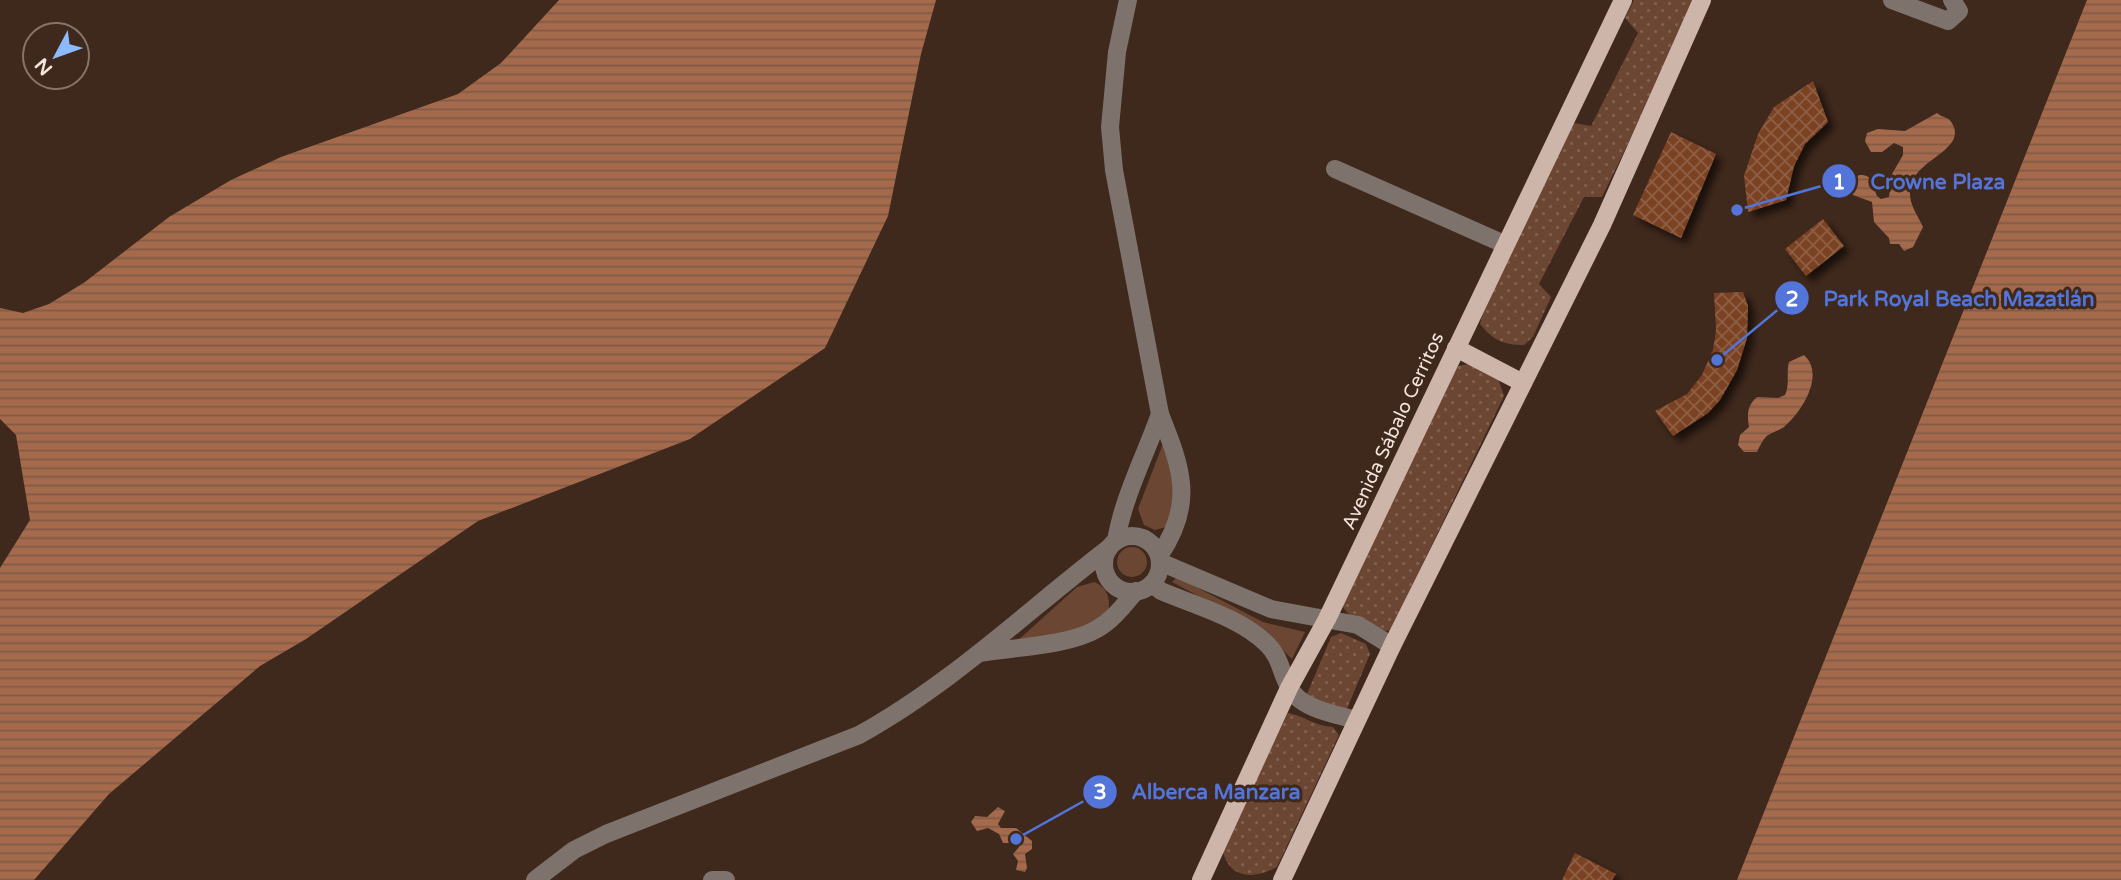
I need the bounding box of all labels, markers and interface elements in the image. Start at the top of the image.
north arrow [21,21,91,91]
text: N [31,54,57,79]
callout: Crowne Plaza [1821,160,2019,202]
text: 1 [1832,170,1846,195]
text: Crowne Plaza [1871,170,2005,195]
callout: Park Royal Beach Mazatlán [1774,277,2108,319]
text: 2 [1785,287,1799,312]
text: Park Royal Beach Mazatlán [1823,287,2095,312]
street label: Avenida Sábalo Cerritos [1338,329,1448,533]
callout: Alberca Manzara [1082,771,1314,813]
text: 3 [1093,780,1107,805]
text: Alberca Manzara [1131,780,1301,805]

